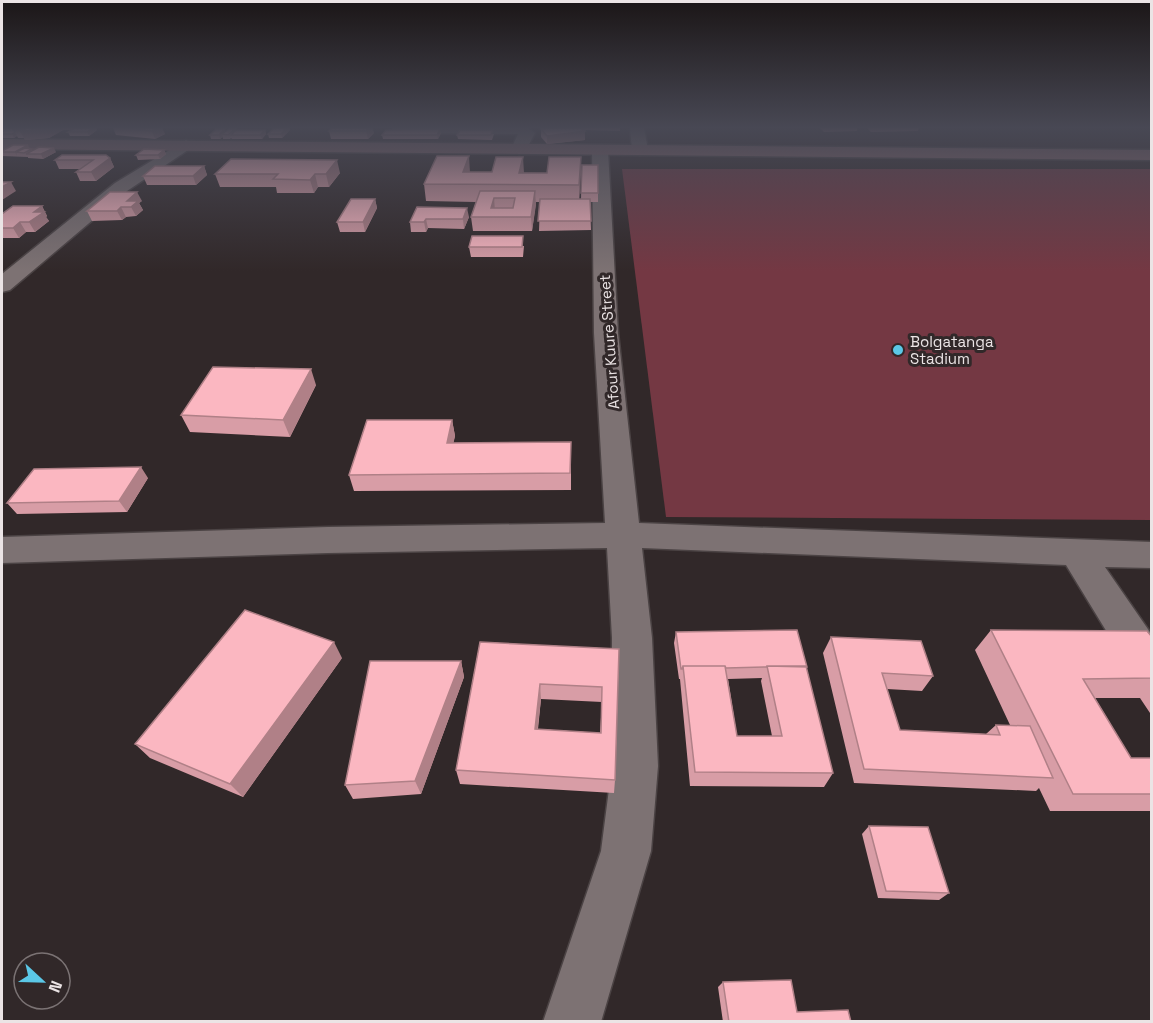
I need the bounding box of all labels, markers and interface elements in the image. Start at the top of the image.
street label: Afour Kuure Street [595,274,623,410]
place label: Bolgatanga Stadium [910,332,994,368]
marker: Bolgatanga Stadium [891,343,905,357]
north arrow [12,951,72,1011]
text: N [44,978,67,995]

